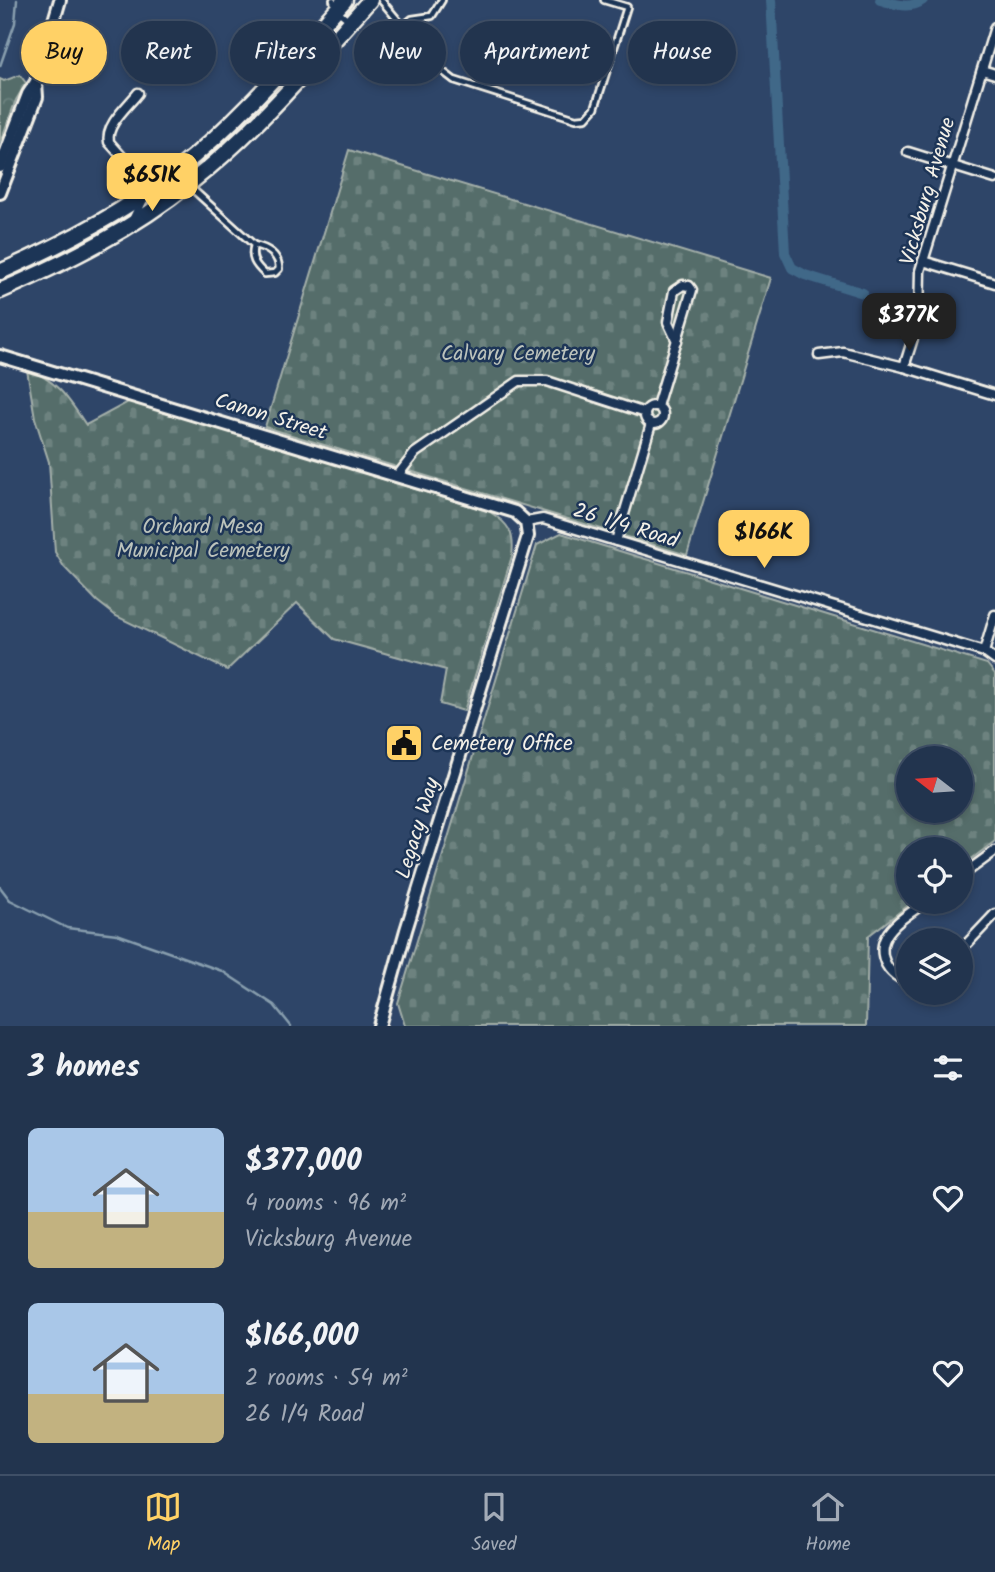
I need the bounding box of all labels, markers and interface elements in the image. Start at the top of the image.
chip: Buy [21,21,107,84]
chip: Rent [121,21,216,84]
chip: Filters [230,21,340,84]
chip: New [354,21,446,84]
chip: Apartment [460,21,614,84]
chip: House [628,21,736,84]
street label: Vicksburg Avenue [892,113,965,269]
pin: $651K [103,154,201,213]
text: $651K [123,158,181,194]
pin: $377K [860,294,958,353]
text: $377K [878,298,940,334]
park label: Calvary Cemetery [441,338,595,371]
street label: Canon Street [210,385,332,450]
street label: 26 1/4 Road [569,495,683,558]
pin: $166K [715,510,813,570]
park label: Orchard Mesa Municipal Cemetery [116,511,290,568]
text: $166K [734,515,794,551]
public building icon: Cemetery Office [383,722,425,764]
place label: Cemetery Office [431,728,573,761]
north arrow [896,746,973,822]
map controls [896,746,973,1005]
street label: Legacy Way [387,774,450,883]
button: locate [896,837,973,914]
button: layers [896,928,973,1005]
text: 3 homes [28,1044,140,1092]
icon: filters [929,1049,967,1087]
text: $377,000 [245,1138,362,1186]
icon: home [84,1156,168,1240]
icon: heart [929,1179,967,1217]
text: 4 rooms · 96 m² [245,1186,406,1222]
text: Vicksburg Avenue [245,1222,412,1258]
text: $166,000 [245,1313,358,1361]
icon: home [84,1331,168,1415]
icon: heart [929,1354,967,1392]
text: 2 rooms · 54 m² [245,1361,408,1397]
text: 26 1/4 Road [245,1397,364,1433]
tab: Map [144,1488,182,1560]
tab: Saved [471,1488,517,1560]
tab: Home [805,1488,851,1560]

